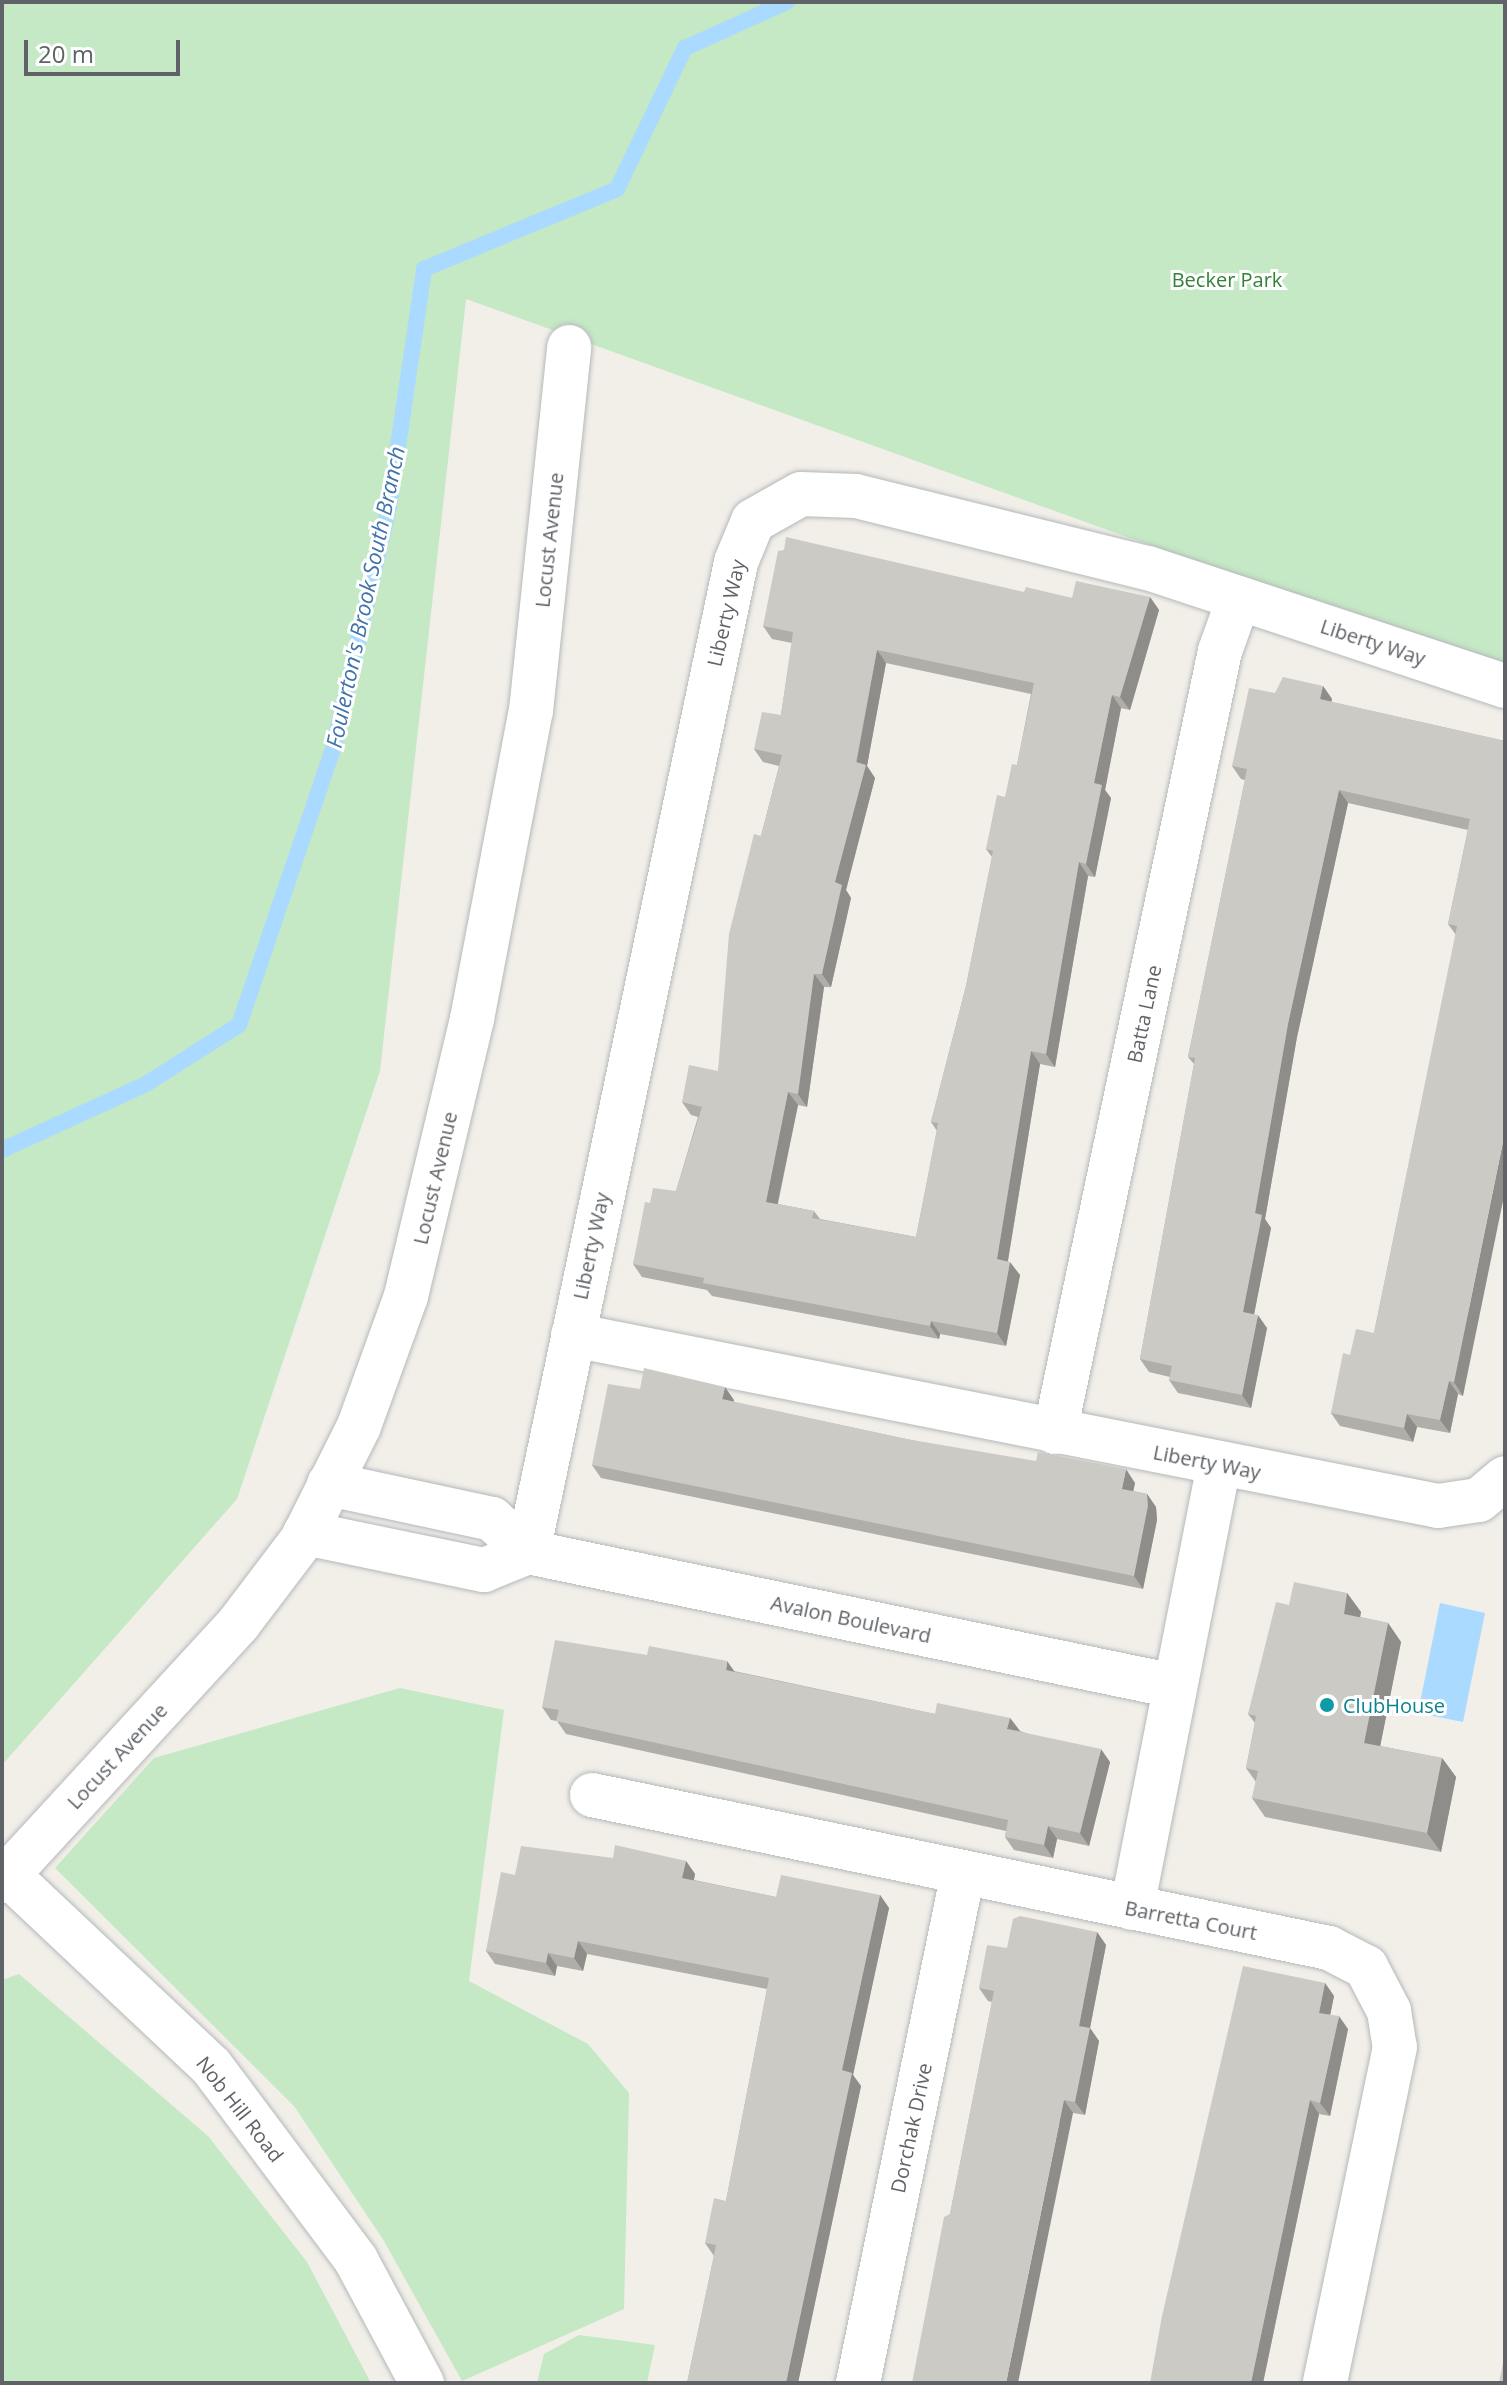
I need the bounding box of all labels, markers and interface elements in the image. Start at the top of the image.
scale bar [28,24,184,74]
text: 20 m [38,37,94,70]
park label: Becker Park [1172,267,1282,291]
water label: Foulerton's Brook South Branch [320,444,410,750]
street label: Locust Avenue [530,471,568,609]
street label: Liberty Way [702,557,750,669]
street label: Liberty Way [1317,614,1429,670]
street label: Batta Lane [1122,963,1166,1065]
street label: Locust Avenue [408,1109,462,1247]
street label: Liberty Way [568,1190,614,1302]
street label: Liberty Way [1151,1440,1263,1484]
street label: Avalon Boulevard [769,1590,933,1648]
place label: ClubHouse [1343,1693,1445,1717]
marker: ClubHouse [1318,1696,1336,1714]
street label: Locust Avenue [62,1698,172,1814]
street label: Barretta Court [1123,1895,1259,1945]
street label: Nob Hill Road [191,2051,289,2167]
street label: Dorchak Drive [886,2061,936,2195]

